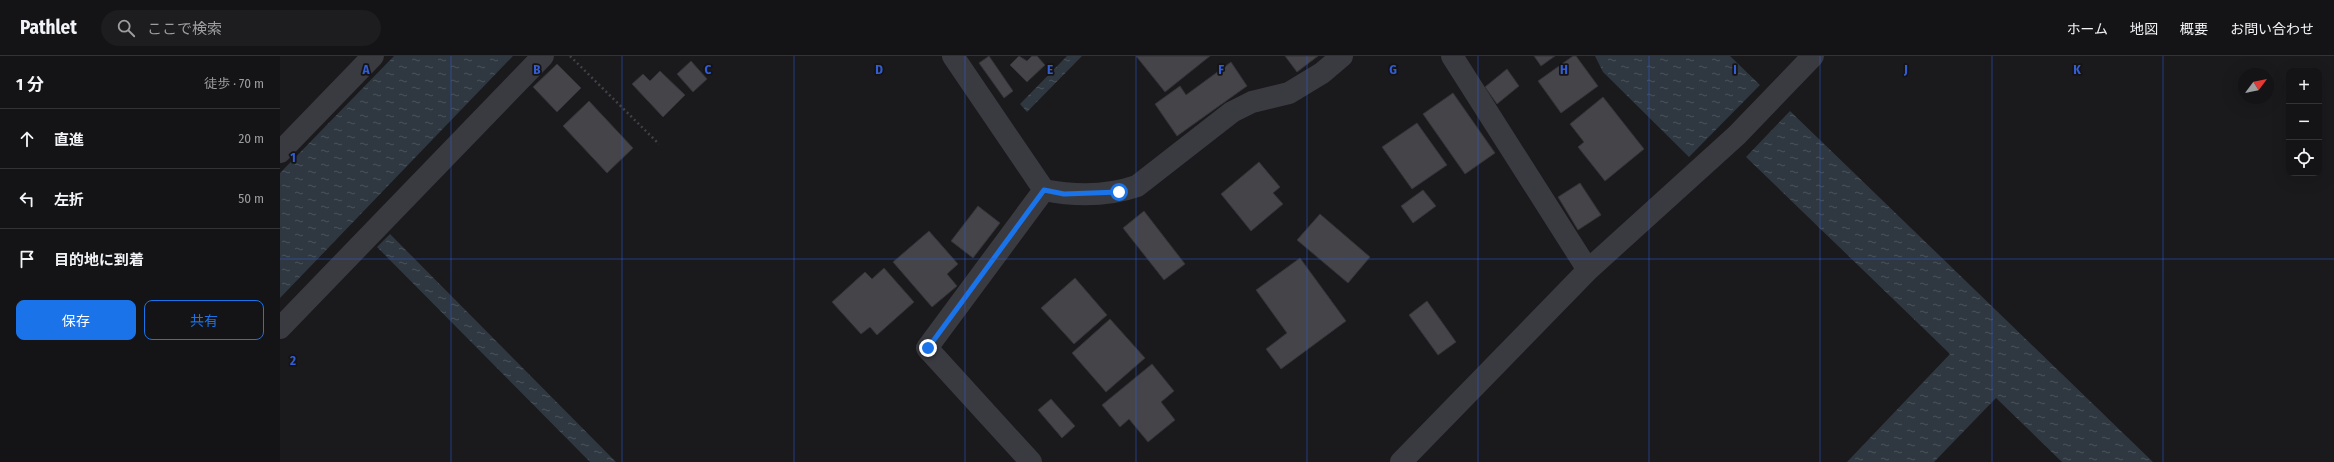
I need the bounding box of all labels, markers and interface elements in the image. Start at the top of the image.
search box [101,10,381,46]
text: Pathlet [20,16,77,39]
icon: search [115,17,137,39]
text: ここで検索 [147,20,222,38]
text: ホーム [2066,21,2108,38]
text: 地図 [2130,21,2158,38]
text: 概要 [2180,21,2208,38]
text: お問い合わせ [2230,21,2314,38]
text: A [361,62,370,77]
text: B [533,62,541,77]
text: C [705,62,712,77]
text: D [875,62,883,77]
text: E [1047,62,1053,77]
text: F [1218,62,1224,77]
text: G [1389,62,1397,77]
text: H [1560,62,1568,77]
text: I [1733,62,1737,77]
text: J [1903,62,1908,77]
text: K [2073,62,2081,77]
north arrow [2238,68,2274,104]
map controls [2286,68,2322,176]
button: + [2286,68,2322,104]
text: 1 分 [16,74,44,95]
text: 徒歩 · 70 m [204,76,264,91]
button: − [2286,104,2322,140]
icon: ahead [16,128,38,150]
text: 直進 [54,131,84,149]
text: 20 m [238,131,264,146]
button: locate [2286,140,2322,176]
text: 1 [290,150,296,165]
route start [1110,183,1128,201]
icon: left [16,188,38,210]
text: 左折 [54,191,84,209]
text: 50 m [238,191,264,206]
icon: arrive [16,248,38,270]
text: 目的地に到着 [54,251,144,269]
button: 保存 [16,300,136,340]
button: 共有 [144,300,264,340]
route end [919,339,937,357]
text: 2 [289,353,296,368]

